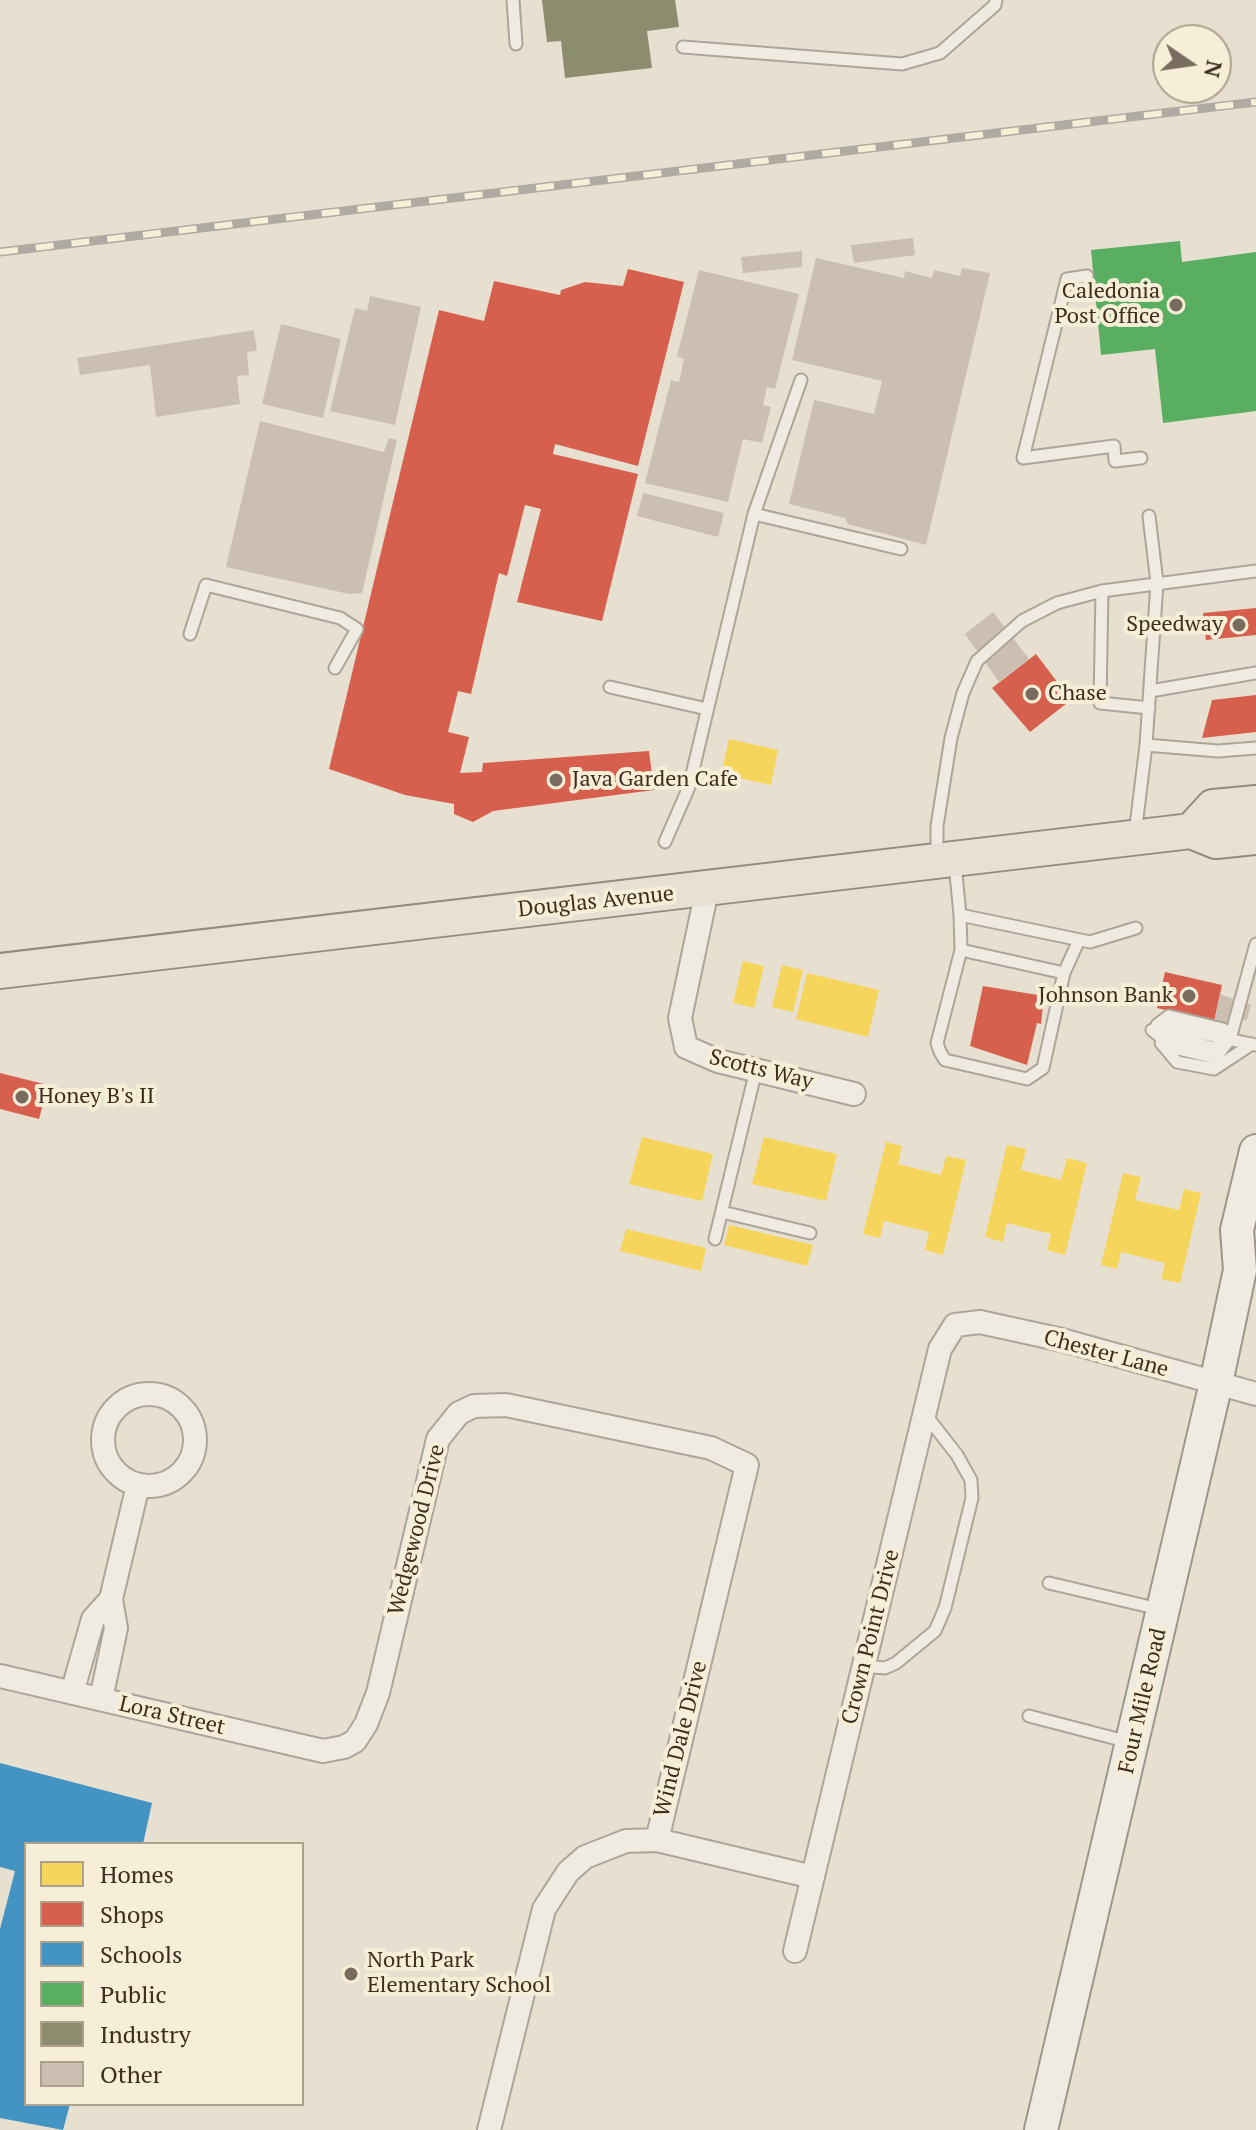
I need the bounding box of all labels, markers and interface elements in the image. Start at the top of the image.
north arrow [1152,24,1232,104]
text: N [1198,58,1230,80]
place label: Caledonia Post Office [1054,279,1160,330]
marker: Caledonia Post Office [1167,296,1185,314]
place label: Speedway [1126,612,1223,638]
marker: Speedway [1230,616,1248,634]
place label: Chase [1048,681,1107,707]
marker: Chase [1023,685,1041,703]
place label: Java Garden Cafe [572,767,738,793]
marker: Java Garden Cafe [547,771,565,789]
street label: Douglas Avenue [517,881,675,923]
place label: Johnson Bank [1038,983,1173,1009]
marker: Johnson Bank [1180,987,1198,1005]
street label: Scotts Way [706,1044,816,1096]
place label: Honey B's II [38,1084,155,1110]
marker: Honey B's II [13,1088,31,1106]
street label: Chester Lane [1041,1325,1171,1383]
street label: Wedgewood Drive [383,1442,451,1618]
street label: Crown Point Drive [837,1547,905,1727]
street label: Four Mile Road [1113,1626,1173,1776]
street label: Wind Dale Drive [649,1658,713,1820]
street label: Lora Street [116,1691,228,1741]
legend [24,1842,304,2106]
text: Homes [100,1858,174,1890]
text: Shops [100,1898,164,1930]
text: Schools [100,1938,182,1970]
place label: North Park Elementary School [367,1948,551,2000]
marker: North Park Elementary School [342,1965,360,1983]
text: Public [100,1978,167,2010]
text: Industry [100,2018,191,2050]
text: Other [100,2058,162,2090]

